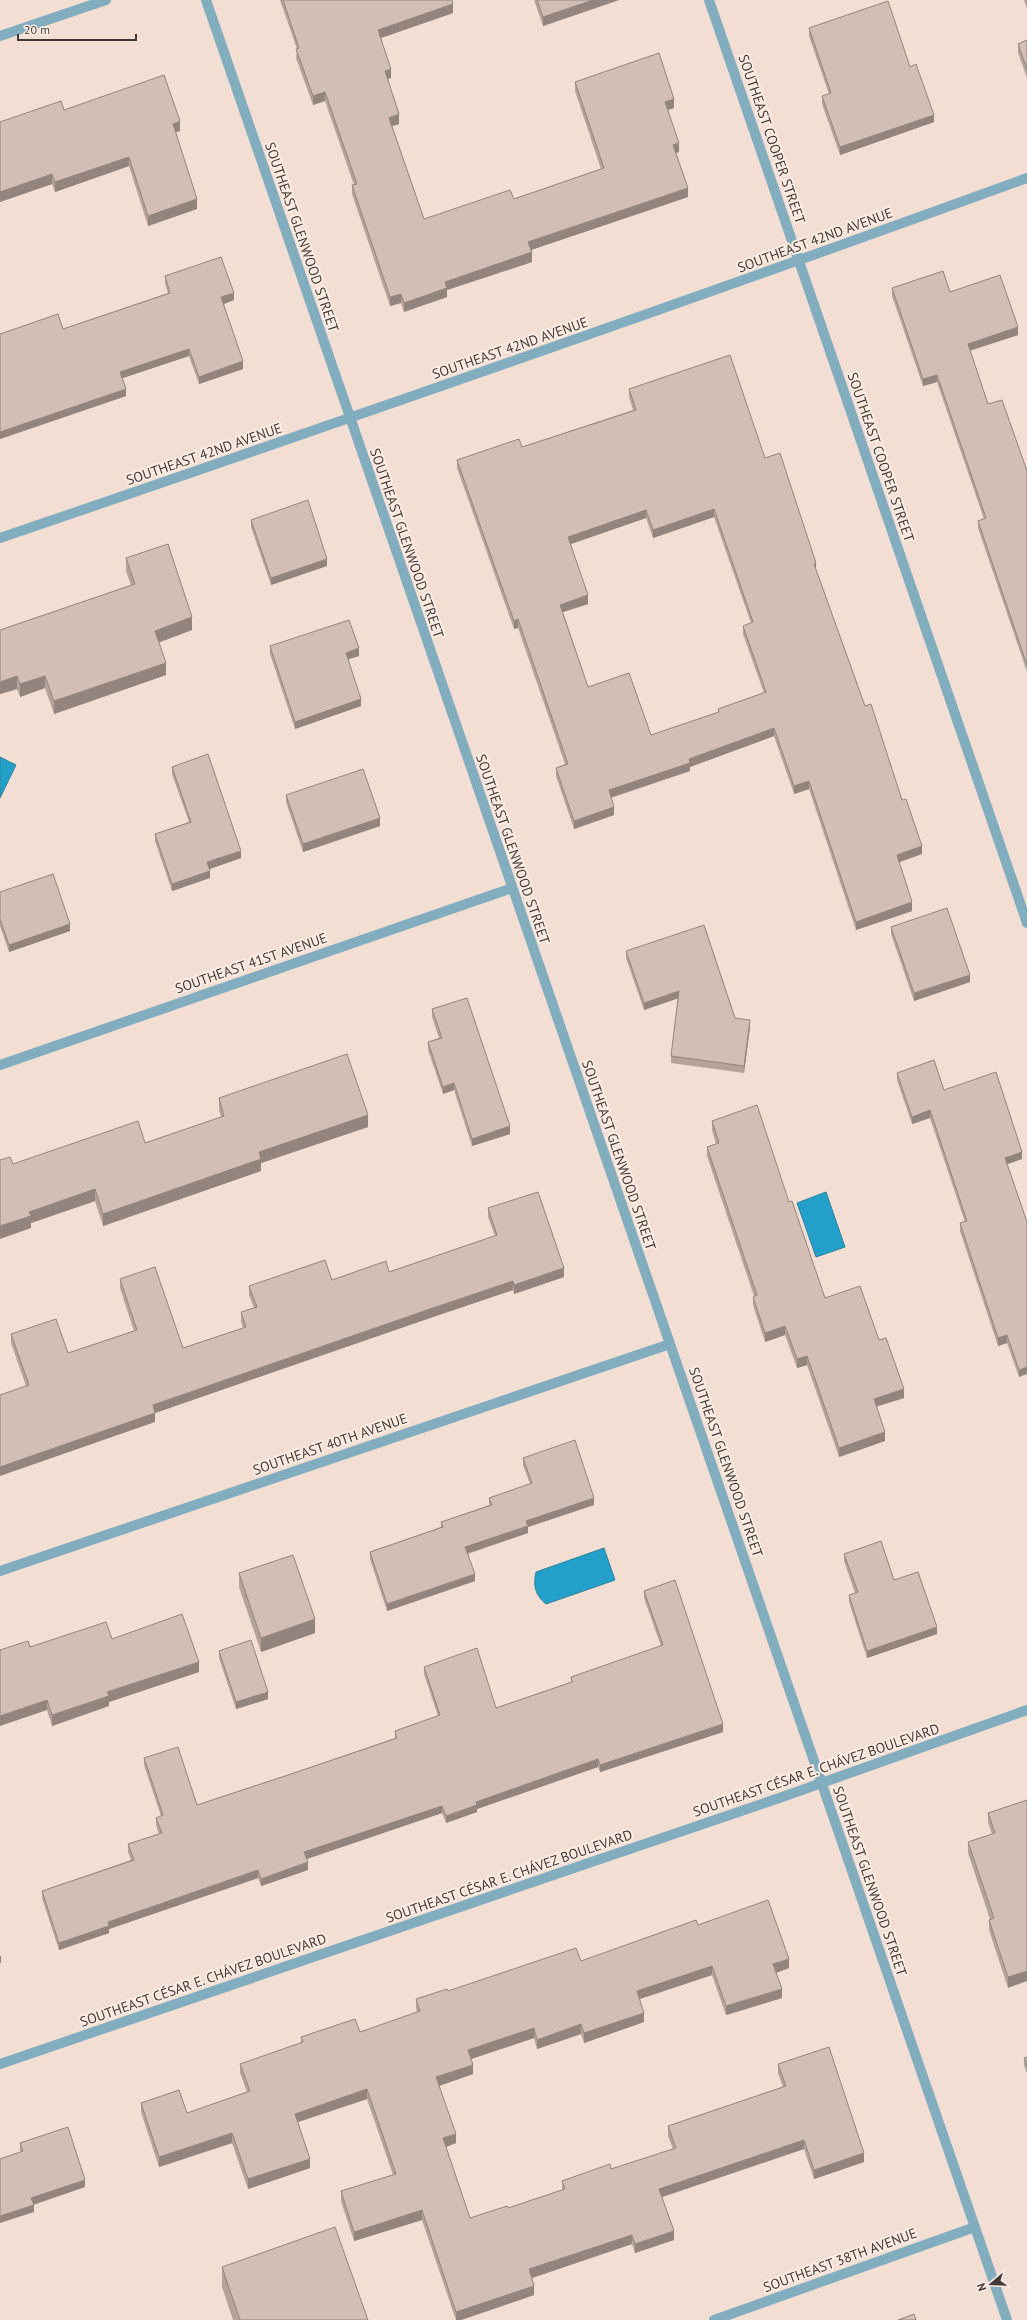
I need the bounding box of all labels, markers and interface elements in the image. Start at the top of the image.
scale bar [18,16,136,42]
text: 20 m [24,22,50,37]
street label: SOUTHEAST COOPER STREET [735,52,810,226]
street label: SOUTHEAST GLENWOOD STREET [261,140,343,335]
street label: SOUTHEAST 42ND AVENUE [735,204,895,276]
street label: SOUTHEAST 42ND AVENUE [430,313,590,383]
street label: SOUTHEAST COOPER STREET [844,370,919,544]
street label: SOUTHEAST 42ND AVENUE [124,419,284,489]
street label: SOUTHEAST GLENWOOD STREET [366,446,448,641]
street label: SOUTHEAST GLENWOOD STREET [472,752,554,947]
street label: SOUTHEAST 41ST AVENUE [173,929,329,997]
street label: SOUTHEAST GLENWOOD STREET [578,1058,660,1253]
street label: SOUTHEAST GLENWOOD STREET [685,1365,767,1560]
street label: SOUTHEAST 40TH AVENUE [250,1409,410,1479]
street label: SOUTHEAST CÉSAR E. CHÁVEZ BOULEVARD [690,1719,942,1821]
street label: SOUTHEAST GLENWOOD STREET [829,1784,911,1979]
street label: SOUTHEAST CÉSAR E. CHÁVEZ BOULEVARD [383,1825,635,1927]
street label: SOUTHEAST CÉSAR E. CHÁVEZ BOULEVARD [77,1929,329,2031]
street label: SOUTHEAST 38TH AVENUE [761,2224,919,2296]
north arrow [971,2264,1011,2304]
text: N [974,2282,989,2293]

